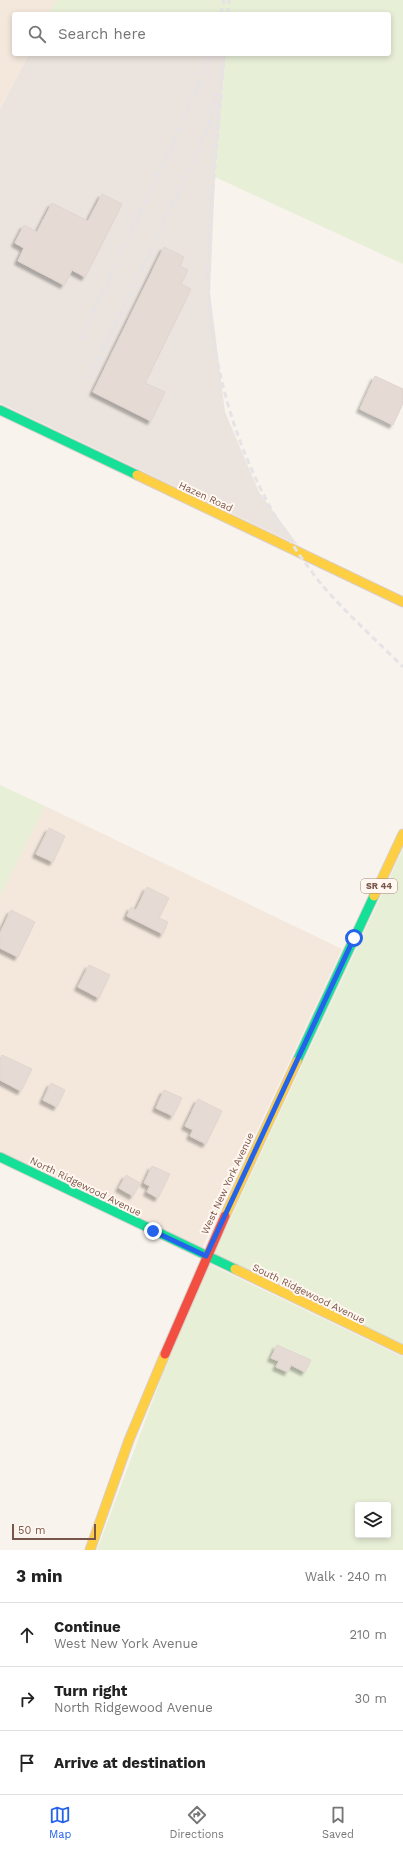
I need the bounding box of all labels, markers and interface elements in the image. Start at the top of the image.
search box [12,12,391,56]
icon: search [26,23,48,45]
text: Search here [58,25,146,43]
street label: Hazen Road [177,479,234,514]
road number: SR 44 [361,879,397,893]
route start [345,929,363,947]
street label: West New York Avenue [199,1130,256,1236]
street label: North Ridgewood Avenue [28,1155,143,1218]
route end [144,1222,162,1240]
street label: South Ridgewood Avenue [251,1261,367,1326]
map controls [355,1502,391,1538]
button: layers [355,1502,391,1538]
scale bar [12,1522,96,1541]
text: 50 m [18,1524,45,1537]
text: 3 min [16,1566,62,1586]
text: Walk · 240 m [305,1569,387,1584]
text: Continue [54,1618,121,1636]
icon: ahead [16,1624,38,1646]
text: 210 m [349,1627,387,1642]
text: West New York Avenue [54,1636,198,1651]
text: Turn right [54,1682,127,1700]
icon: right [16,1688,38,1710]
text: 30 m [355,1691,387,1706]
text: North Ridgewood Avenue [54,1700,213,1715]
icon: arrive [16,1752,38,1774]
text: Arrive at destination [54,1754,206,1772]
tab: Map [49,1804,71,1841]
tab: Directions [170,1804,224,1841]
tab: Saved [322,1804,354,1841]

